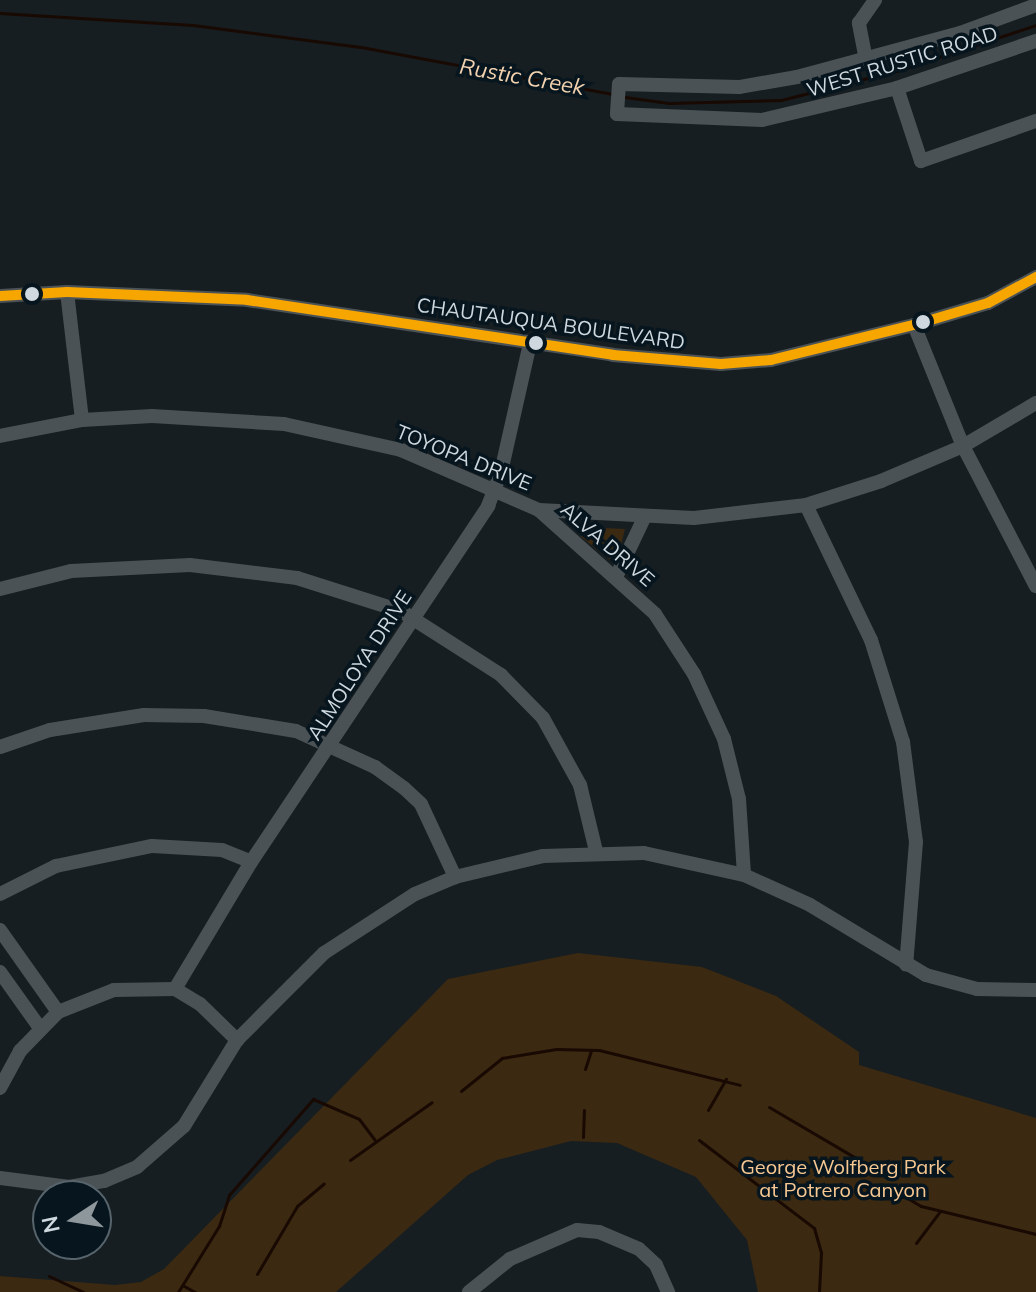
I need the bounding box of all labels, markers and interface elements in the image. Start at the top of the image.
street label: WEST RUSTIC ROAD [804,20,1000,102]
water label: Rustic Creek [457,53,587,101]
unlabelled marker [24,286,40,302]
street label: CHAUTAUQUA BOULEVARD [415,292,687,354]
unlabelled marker [915,314,931,330]
unlabelled marker [528,335,544,351]
street label: TOYOPA DRIVE [393,419,535,495]
street label: ALVA DRIVE [556,497,660,591]
street label: ALMOLOYA DRIVE [302,586,416,744]
park label: George Wolfberg Park at Potrero Canyon [740,1154,946,1201]
north arrow [32,1180,112,1260]
text: N [35,1214,66,1236]

